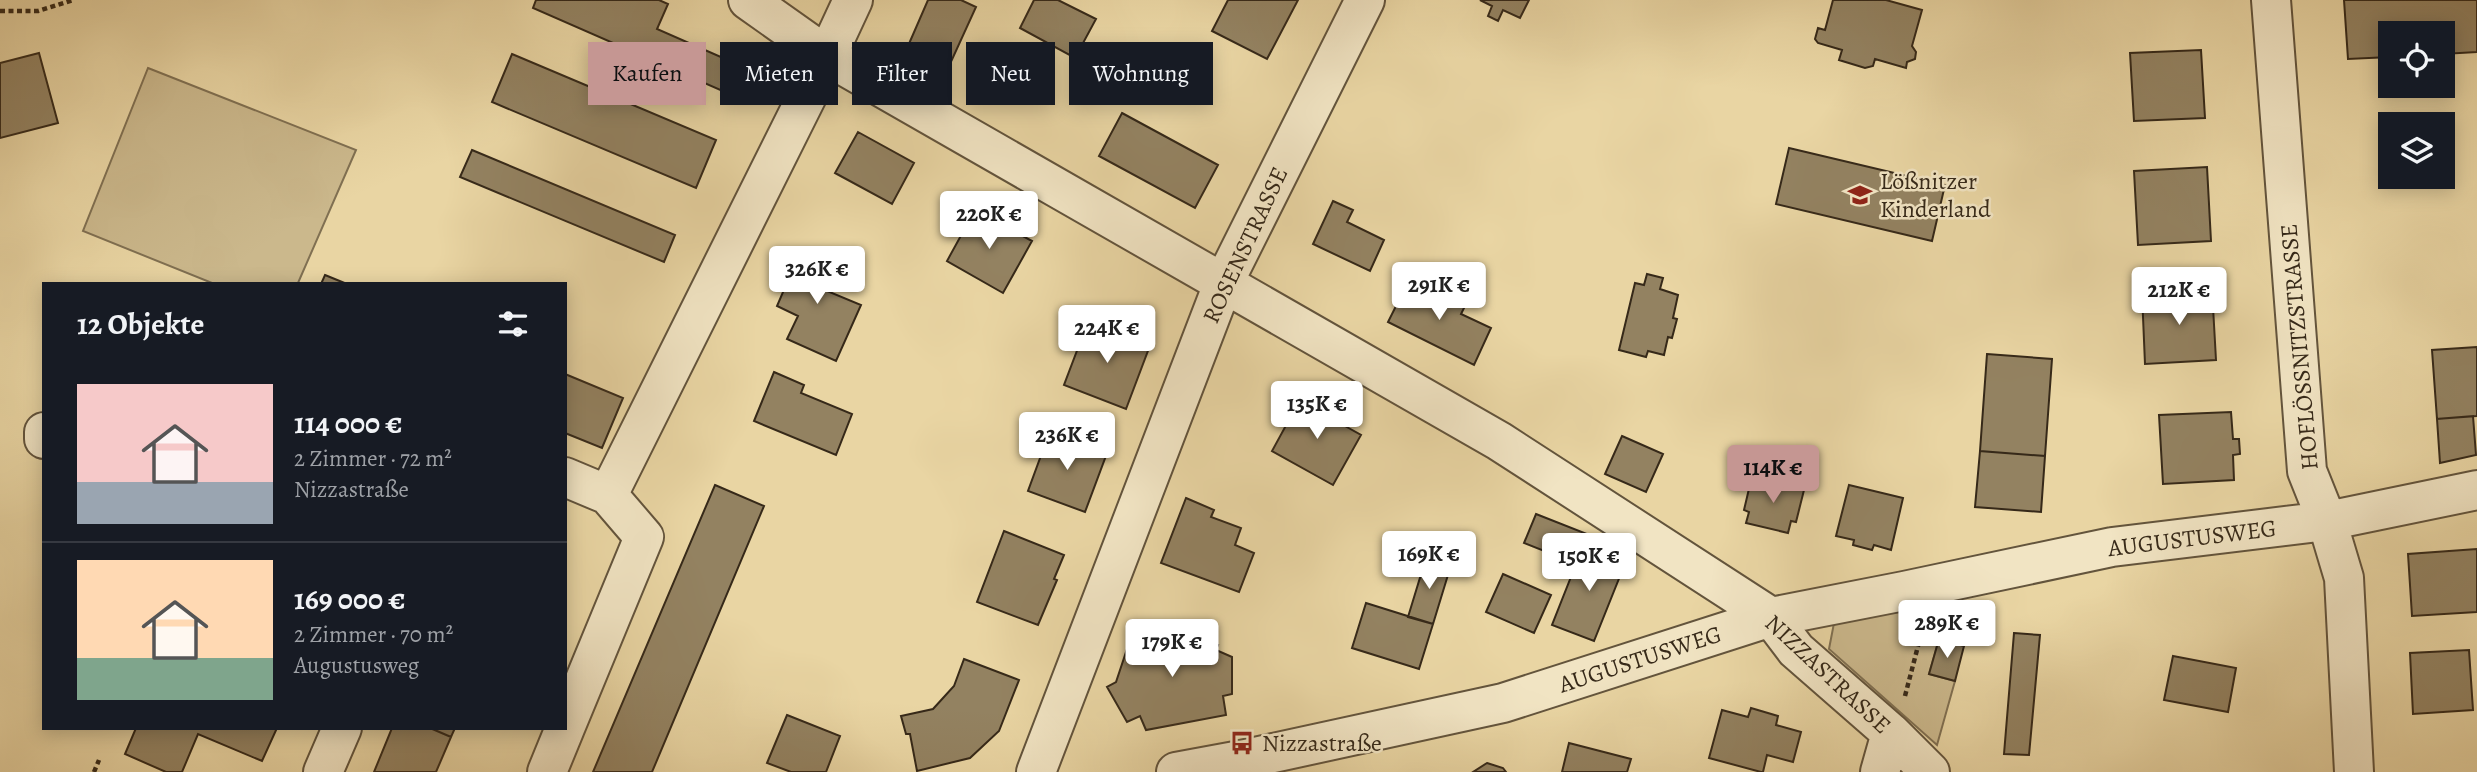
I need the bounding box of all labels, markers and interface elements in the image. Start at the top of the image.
map controls [2378,21,2455,189]
button: locate [2378,21,2455,98]
chip: Kaufen [588,42,706,105]
chip: Mieten [720,42,838,105]
chip: Filter [852,42,952,105]
chip: Neu [966,42,1055,105]
chip: Wohnung [1069,42,1213,105]
button: layers [2378,112,2455,189]
street label: ROSENSTRASSE [1195,162,1295,328]
place label: Lößnitzer Kinderland [1880,165,1991,225]
school or university icon: Lößnitzer Kinderland [1846,181,1874,209]
pin: 220K € [932,191,1046,251]
text: 220K € [956,198,1022,229]
street label: HOFLÖSSNITZSTRASSE [2272,222,2326,472]
pin: 326K € [760,246,874,306]
text: 326K € [785,253,849,284]
pin: 291K € [1382,262,1496,322]
pin: 212K € [2122,268,2236,327]
text: 291K € [1408,269,1470,300]
text: 212K € [2148,274,2210,305]
text: 12 Objekte [77,304,204,344]
icon: filters [494,305,532,343]
pin: 224K € [1050,306,1164,365]
text: 224K € [1074,312,1140,343]
pin: 135K € [1260,382,1374,441]
text: 135K € [1287,388,1347,419]
text: 114 000 € [294,403,403,443]
icon: home [133,412,217,496]
pin: 236K € [1010,412,1124,472]
text: 236K € [1035,419,1099,450]
text: 2 Zimmer · 72 m² [294,443,452,474]
pin: 114K € [1716,446,1830,505]
text: 114K € [1743,452,1803,483]
text: Nizzastraße [294,474,409,505]
street label: AUGUSTUSWEG [2105,512,2278,564]
pin: 169K € [1372,532,1486,591]
pin: 150K € [1532,534,1646,593]
text: 169K € [1398,538,1460,569]
text: 150K € [1558,540,1620,571]
text: 169 000 € [294,579,406,619]
icon: home [133,588,217,672]
pin: 289K € [1890,600,2004,660]
street label: NIZZASTRASSE [1758,607,1898,741]
text: 289K € [1914,607,1980,638]
street label: AUGUSTUSWEG [1554,618,1726,701]
text: 2 Zimmer · 70 m² [294,619,453,650]
pin: 179K € [1115,620,1229,679]
text: 179K € [1141,626,1203,657]
text: Augustusweg [294,650,419,681]
place label: Nizzastraße [1262,727,1382,759]
bus stop icon: Nizzastraße [1228,729,1256,757]

